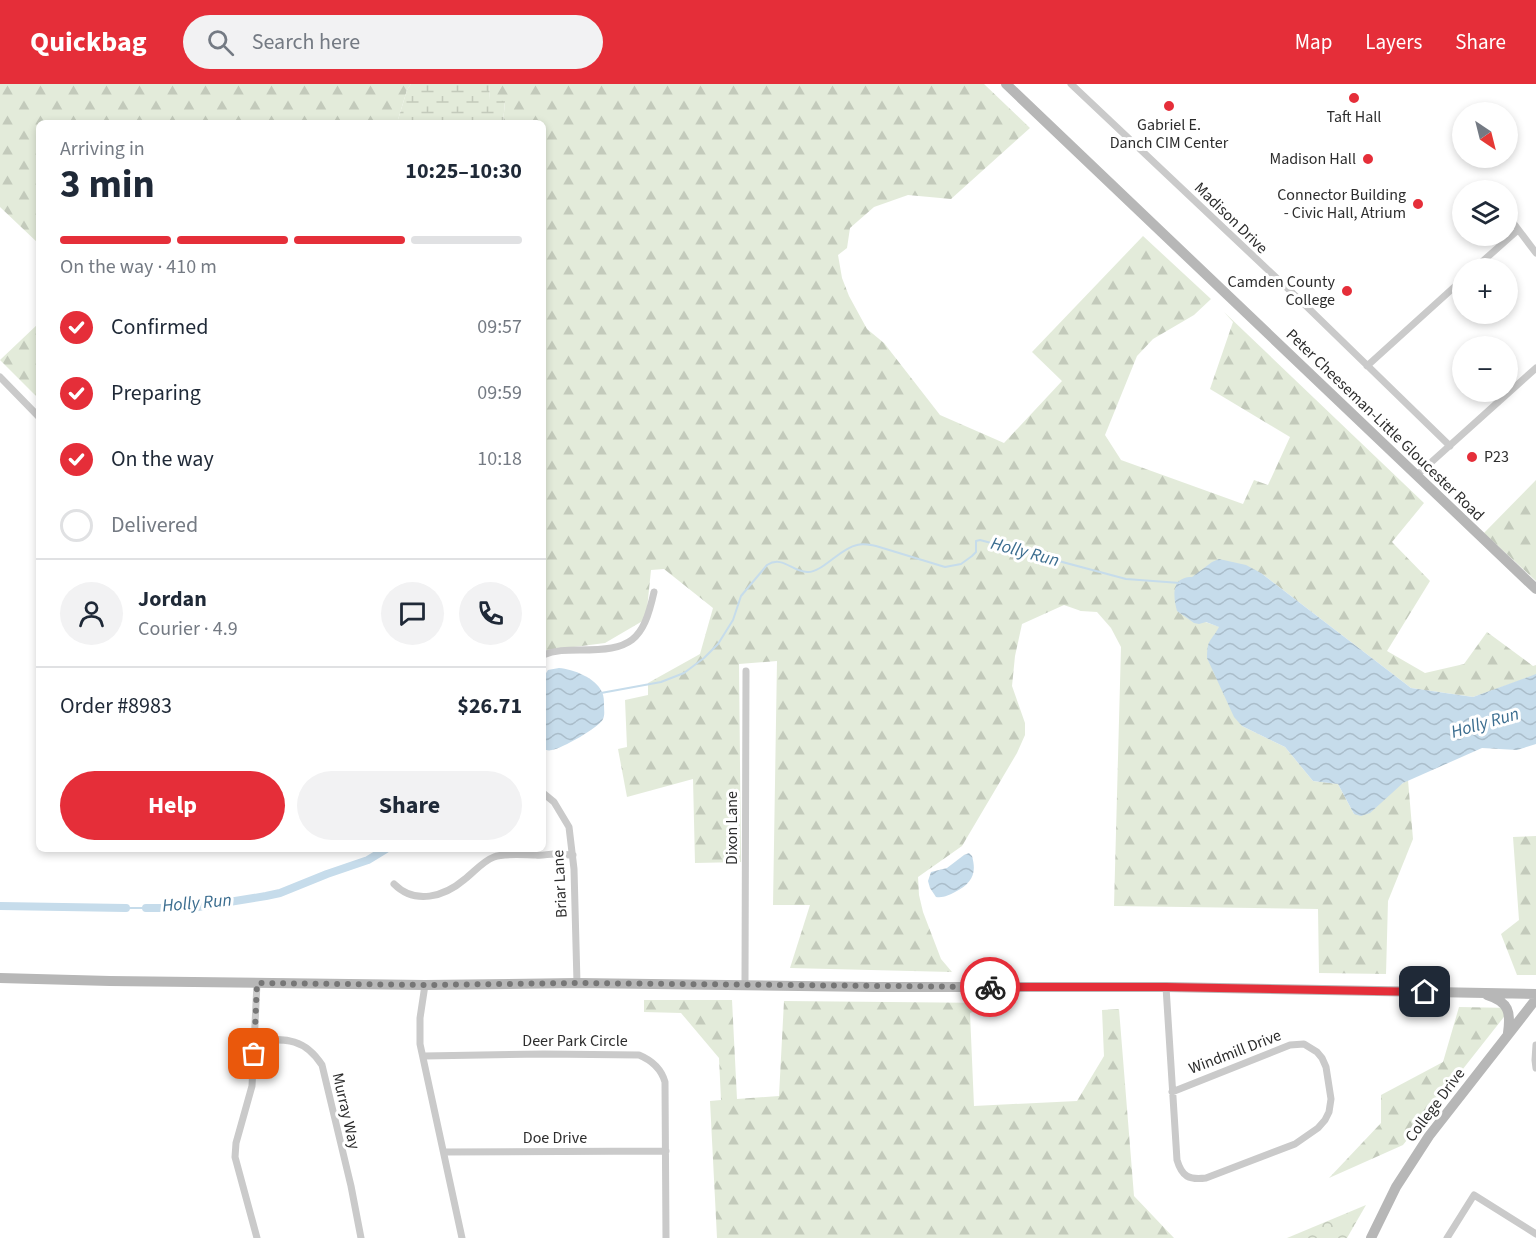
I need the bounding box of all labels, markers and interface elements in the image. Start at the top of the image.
search box [183,15,603,69]
text: Quickbag [30,22,147,62]
icon: search [204,26,237,59]
text: Search here [252,26,360,58]
text: Map [1295,27,1332,57]
text: Layers [1365,27,1422,57]
text: Share [1455,27,1506,57]
marker: Taft Hall [1347,91,1361,105]
marker: Gabriel E. Danch CIM Center [1162,99,1176,113]
north arrow [1452,102,1518,168]
map controls [1452,102,1518,402]
place label: Taft Hall [1327,106,1381,128]
place label: Gabriel E. Danch CIM Center [1110,114,1229,154]
text: Arriving in [60,135,145,163]
place label: Madison Hall [1270,148,1356,170]
marker: Madison Hall [1361,152,1375,166]
text: 10:25–10:30 [405,155,522,187]
text: 3 min [60,157,155,213]
street label: Madison Drive [1189,177,1273,259]
button: layers [1452,180,1518,246]
place label: Connector Building - Civic Hall, Atrium [1277,184,1406,224]
marker: Connector Building - Civic Hall, Atrium [1411,197,1425,211]
text: On the way · 410 m [60,253,217,281]
button: + [1452,258,1518,324]
place label: Camden County College [1228,271,1336,311]
marker: Camden County College [1340,284,1354,298]
icon: check [60,311,93,344]
text: Confirmed [111,311,208,343]
text: 09:57 [477,313,522,341]
street label: Peter Cheeseman-Little Gloucester Road [1281,324,1489,526]
button: − [1452,336,1518,402]
icon: check [60,377,93,410]
text: Preparing [111,377,201,409]
text: 09:59 [477,379,522,407]
icon: check [60,443,93,476]
text: On the way [111,443,214,475]
text: 10:18 [477,445,522,473]
place label: P23 [1484,446,1509,468]
marker: P23 [1465,450,1479,464]
text: Delivered [111,509,198,541]
water label: Holly Run [988,531,1062,573]
button: person [60,582,123,645]
button: chat [381,582,444,645]
button: phone [459,582,522,645]
text: Jordan [138,583,207,615]
text: Courier · 4.9 [138,615,238,643]
text: Order #8983 [60,690,172,722]
text: $26.71 [457,690,522,722]
water label: Holly Run [1448,701,1522,745]
button: Help [60,771,285,840]
button: Share [297,771,522,840]
street label: Dixon Lane [721,791,743,865]
street label: Briar Lane [547,849,573,919]
water label: Holly Run [161,888,233,918]
courier [960,957,1020,1017]
pin [1399,966,1450,1017]
icon: bike [974,971,1007,1004]
icon: home [1408,975,1441,1008]
street label: Windmill Drive [1186,1024,1284,1080]
pin [228,1028,279,1079]
street label: Deer Park Circle [522,1030,628,1052]
icon: bag [237,1037,270,1070]
street label: College Drive [1400,1063,1470,1147]
street label: Murray Way [327,1071,366,1152]
street label: Doe Drive [523,1127,587,1149]

